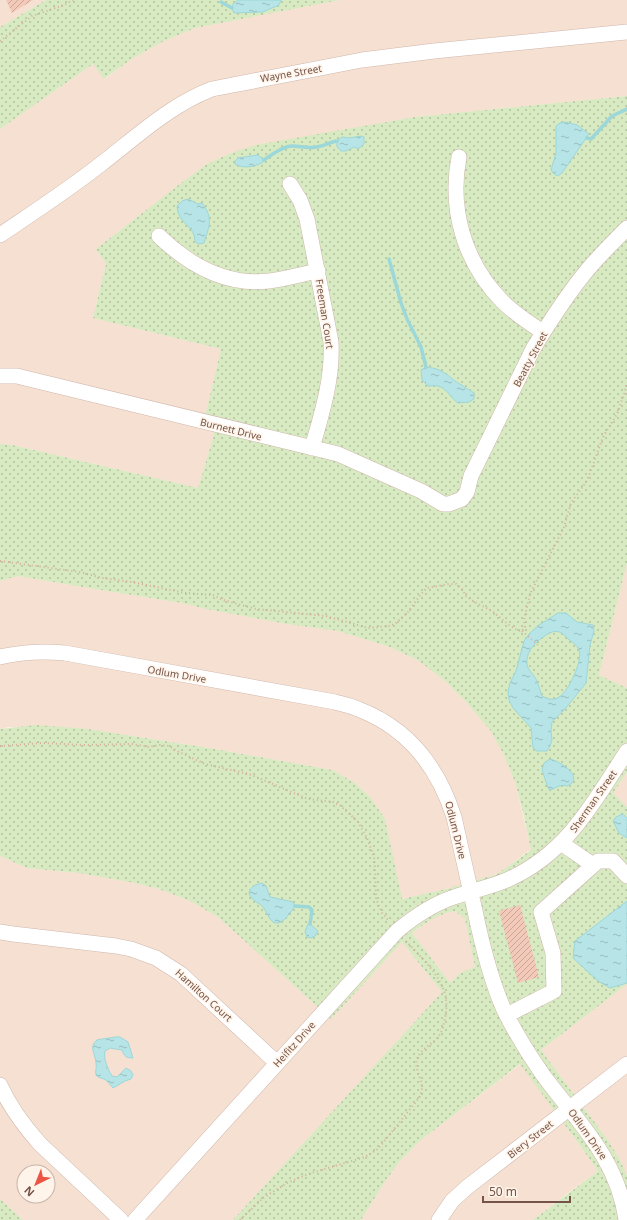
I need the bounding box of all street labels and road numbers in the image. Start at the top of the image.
street label: Wayne Street [259,61,323,85]
street label: Freeman Court [313,278,337,350]
street label: Beatty Street [510,329,551,389]
street label: Burnett Drive [199,415,264,444]
street label: Odlum Drive [147,662,208,686]
street label: Sherman Street [566,767,620,835]
street label: Odlum Drive [442,799,470,861]
street label: Hamilton Court [172,966,236,1025]
street label: Heifitz Drive [270,1018,319,1070]
street label: Odlum Drive [565,1106,611,1163]
street label: Biery Street [504,1116,556,1161]

